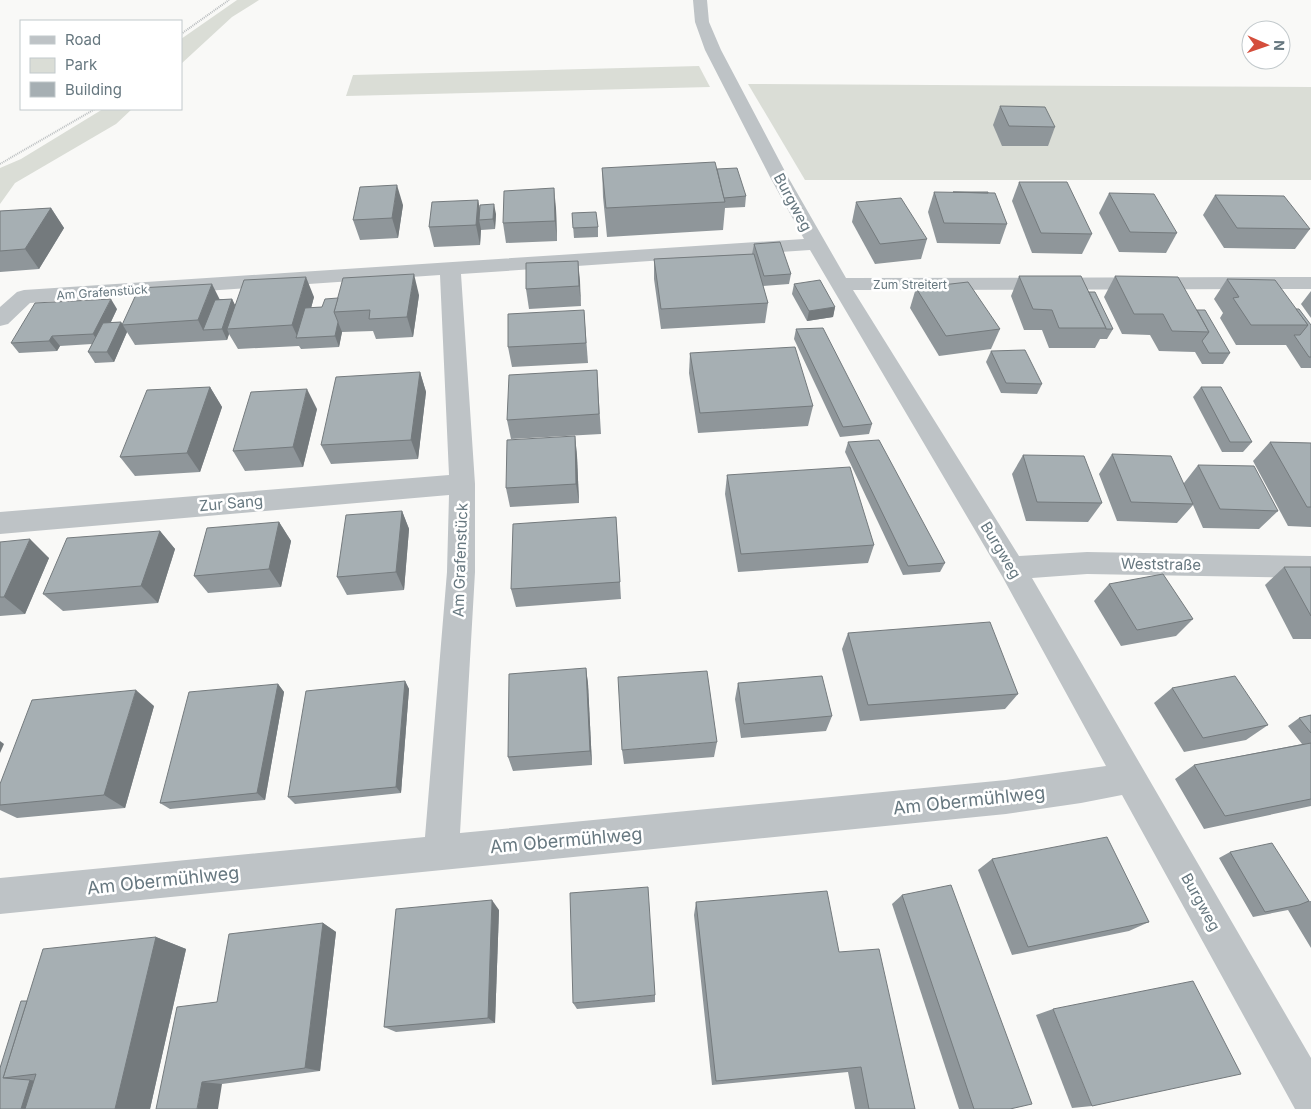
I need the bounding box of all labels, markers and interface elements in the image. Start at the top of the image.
legend [20,20,182,110]
north arrow [1241,20,1291,70]
text: Road [65,30,101,49]
text: N [1271,40,1288,51]
text: Park [65,55,98,74]
text: Building [65,80,122,99]
street label: Burgweg [770,170,816,234]
street label: Zum Streitert [873,277,947,292]
street label: Am Grafenstück [56,281,148,303]
street label: Zur Sang [198,491,264,515]
street label: Am Grafenstück [449,502,472,617]
street label: Burgweg [977,518,1025,582]
street label: Weststraße [1121,554,1201,574]
street label: Am Obermühlweg [892,782,1046,818]
street label: Am Obermühlweg [489,823,643,857]
street label: Am Obermühlweg [86,862,240,898]
street label: Burgweg [1177,870,1225,934]

